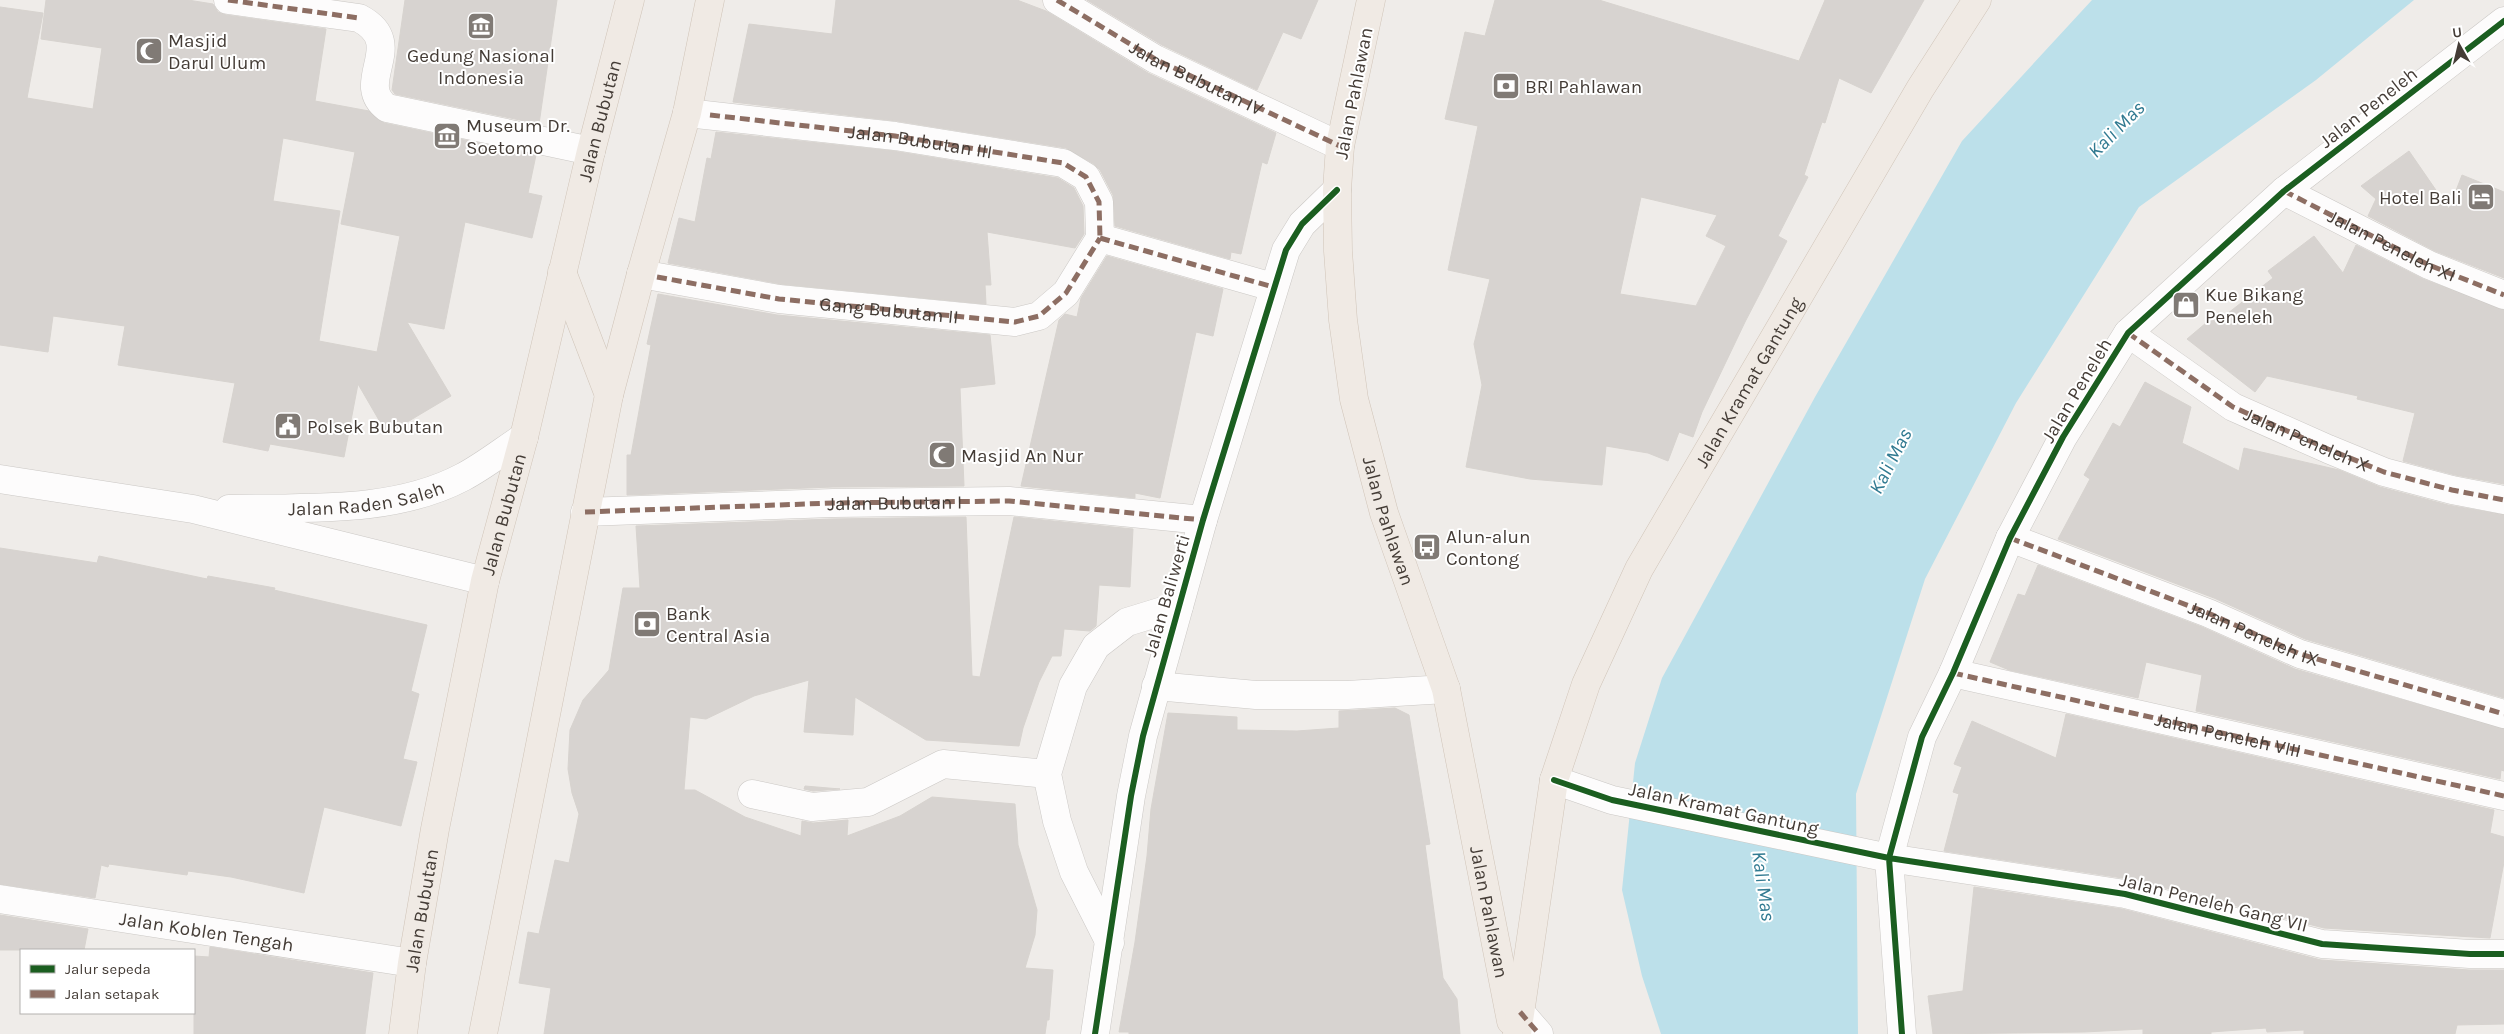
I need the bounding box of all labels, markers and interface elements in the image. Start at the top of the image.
museum icon: Gedung Nasional Indonesia [466,11,496,41]
north arrow [2434,20,2484,70]
text: U [2451,24,2463,42]
street label: Jalan Pahlawan [1330,25,1378,161]
place label: Masjid Darul Ulum [168,30,266,74]
mosque icon: Masjid Darul Ulum [134,36,164,66]
street label: Jalan Bubutan IV [1125,36,1267,120]
place label: Gedung Nasional Indonesia [407,45,555,89]
street label: Jalan Bubutan [574,57,626,184]
street label: Jalan Peneleh [2315,63,2422,153]
bank icon: BRI Pahlawan [1491,71,1521,101]
place label: BRI Pahlawan [1525,76,1642,98]
water label: Kali Mas [2083,96,2149,162]
place label: Museum Dr. Soetomo [466,115,570,159]
museum icon: Museum Dr. Soetomo [432,121,462,151]
street label: Jalan Bubutan III [847,121,994,163]
hotel icon: Hotel Bali [2466,182,2496,212]
place label: Hotel Bali [2379,187,2462,209]
street label: Jalan Peneleh XI [2324,205,2459,287]
place label: Kue Bikang Peneleh [2205,284,2303,328]
shop icon: Kue Bikang Peneleh [2171,290,2201,320]
street label: Gang Bubutan II [818,293,960,328]
street label: Jalan Kramat Gantung [1691,293,1808,472]
street label: Jalan Peneleh [2037,334,2117,447]
street label: Jalan Peneleh X [2240,403,2373,477]
public building icon: Polsek Bubutan [273,411,303,441]
place label: Polsek Bubutan [307,416,443,438]
water label: Kali Mas [1864,425,1917,498]
mosque icon: Masjid An Nur [927,440,957,470]
place label: Masjid An Nur [961,445,1083,467]
street label: Jalan Bubutan [477,451,531,577]
street label: Jalan Pahlawan [1358,454,1419,588]
street label: Jalan Raden Saleh [288,477,448,520]
street label: Jalan Bubutan I [827,492,962,515]
place label: Alun-alun Contong [1446,526,1531,570]
street label: Jalan Baliwerti [1139,532,1195,659]
bus stop icon: Alun-alun Contong [1412,532,1442,562]
street label: Jalan Peneleh IX [2185,597,2322,671]
place label: Bank Central Asia [666,603,770,647]
bank icon: Bank Central Asia [632,609,662,639]
street label: Jalan Peneleh VIII [2153,708,2303,762]
street label: Jalan Kramat Gantung [1627,778,1821,840]
street label: Jalan Pahlawan [1465,844,1512,980]
street label: Jalan Bubutan [401,847,443,974]
water label: Kali Mas [1747,850,1780,923]
street label: Jalan Peneleh Gang VII [2117,869,2310,937]
street label: Jalan Koblen Tengah [118,908,295,956]
legend [20,949,195,1014]
text: Jalur sepeda [65,960,151,978]
text: Jalan setapak [65,985,159,1003]

